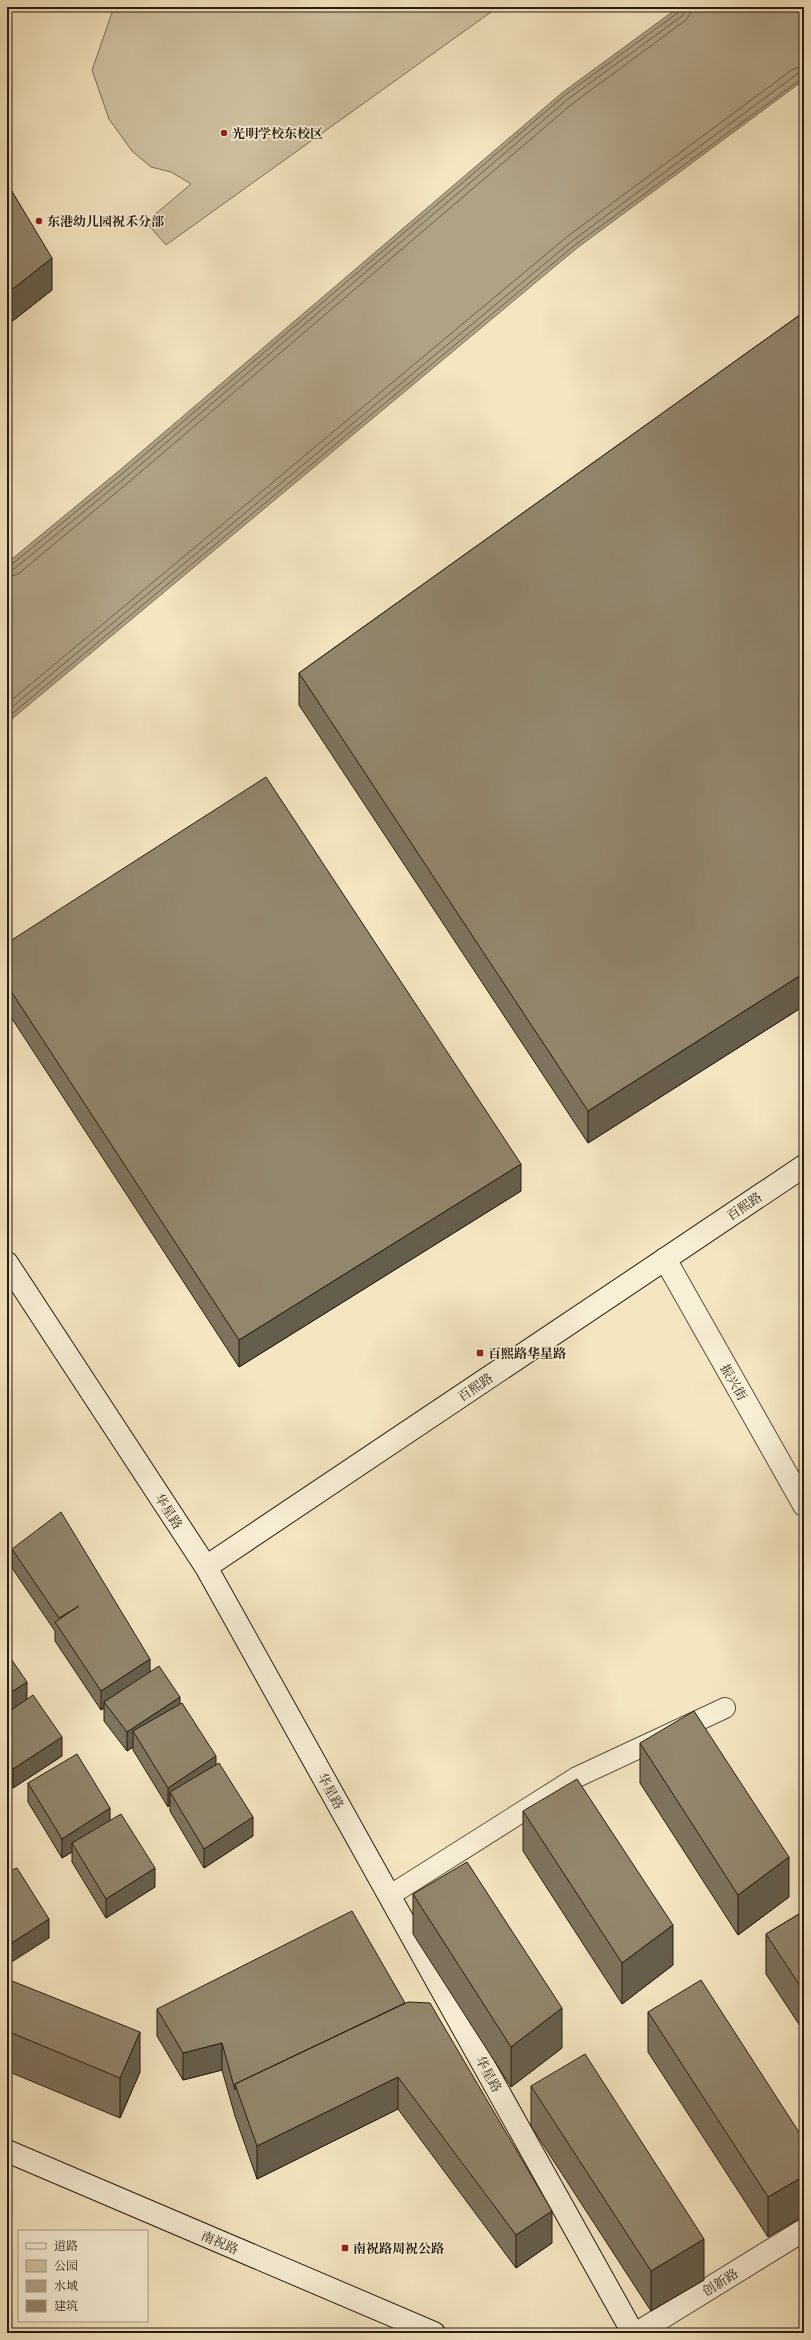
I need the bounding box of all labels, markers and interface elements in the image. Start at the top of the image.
place label: 光明学校东校区 [232,125,323,143]
marker: 光明学校东校区 [219,128,229,138]
place label: 东港幼儿园祝禾分部 [47,213,164,231]
marker: 东港幼儿园祝禾分部 [34,216,44,226]
street label: 百熙路 [723,1188,766,1225]
place label: 百熙路华星路 [488,1345,566,1363]
marker: 百熙路华星路 [475,1348,485,1358]
street label: 振兴街 [716,1361,751,1404]
street label: 百熙路 [454,1369,497,1406]
street label: 华星路 [150,1490,186,1533]
street label: 华星路 [313,1770,347,1813]
street label: 华星路 [471,2053,505,2096]
street label: 南祝路 [198,2227,241,2259]
legend [18,2230,148,2322]
text: 道路 [54,2238,78,2254]
place label: 南祝路周祝公路 [353,2240,444,2258]
marker: 南祝路周祝公路 [340,2243,350,2253]
text: 公园 [54,2258,78,2274]
street label: 创新路 [699,2265,742,2301]
text: 水域 [54,2278,78,2294]
text: 建筑 [54,2298,78,2314]

